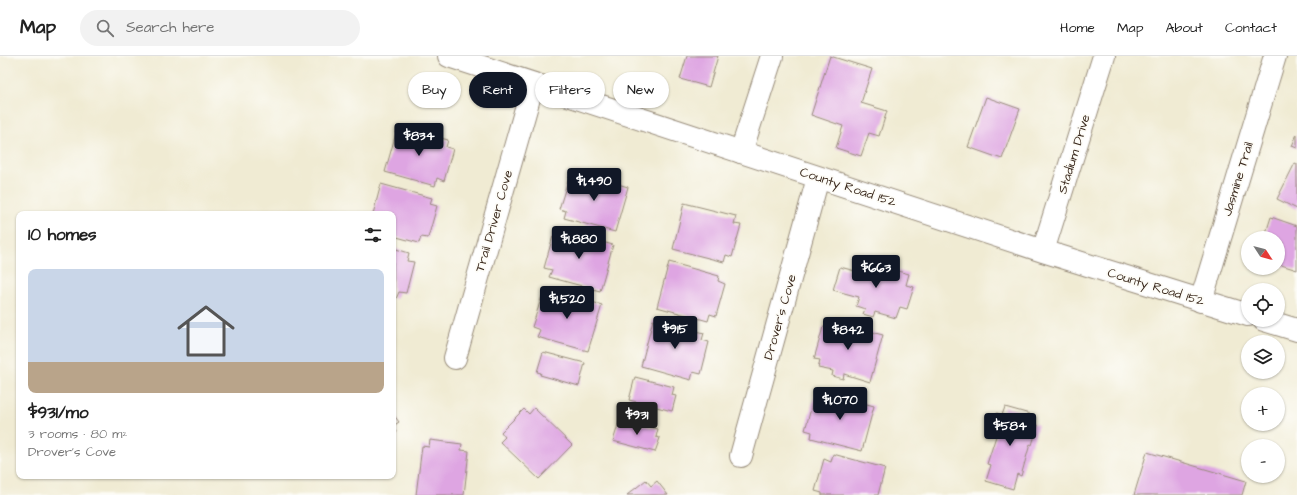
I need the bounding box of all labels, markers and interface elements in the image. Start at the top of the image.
search box [80,10,360,46]
text: Map [20,14,56,41]
icon: search [94,17,116,39]
text: Search here [126,17,215,38]
text: Home [1060,18,1095,38]
text: Map [1117,18,1143,38]
text: About [1165,18,1203,38]
text: Contact [1225,18,1277,38]
chip: Buy [408,72,461,108]
chip: Rent [469,72,527,108]
chip: Filters [535,72,605,108]
chip: New [613,72,669,108]
street label: Stadium Drive [1053,112,1095,196]
pin: $834 [395,123,443,157]
text: $834 [403,127,435,145]
street label: Jasmine Trail [1218,140,1258,218]
street label: County Road 152 [797,163,899,212]
street label: Trail Driver Cove [471,168,517,274]
pin: $1,490 [561,168,627,202]
text: $1,490 [576,172,612,190]
text: 10 homes [28,223,97,247]
icon: filters [362,224,384,246]
pin: $1,880 [546,226,612,260]
text: $1,880 [561,230,597,248]
north arrow [1241,231,1285,275]
map controls [1241,231,1285,483]
pin: $663 [852,255,900,289]
text: $663 [861,259,891,277]
street label: County Road 152 [1105,264,1207,311]
street label: Drover’s Cove [759,272,801,362]
button: locate [1241,283,1285,327]
pin: $1,520 [534,286,600,320]
text: $1,520 [549,290,585,308]
icon: home [170,295,242,367]
pin: $915 [651,316,699,350]
pin: $842 [824,317,872,351]
text: $915 [662,320,688,338]
text: $842 [832,321,864,339]
button: layers [1241,335,1285,379]
pin: $1,070 [807,387,873,421]
button: + [1241,387,1285,431]
text: $1,070 [822,391,858,409]
text: $931/mo [28,401,89,425]
pin: $931 [613,402,661,436]
text: $931 [626,406,648,424]
pin: $584 [986,413,1034,447]
text: $584 [993,417,1027,435]
text: 3 rooms · 80 m² [28,425,127,443]
button: − [1241,439,1285,483]
text: Drover’s Cove [28,443,116,461]

